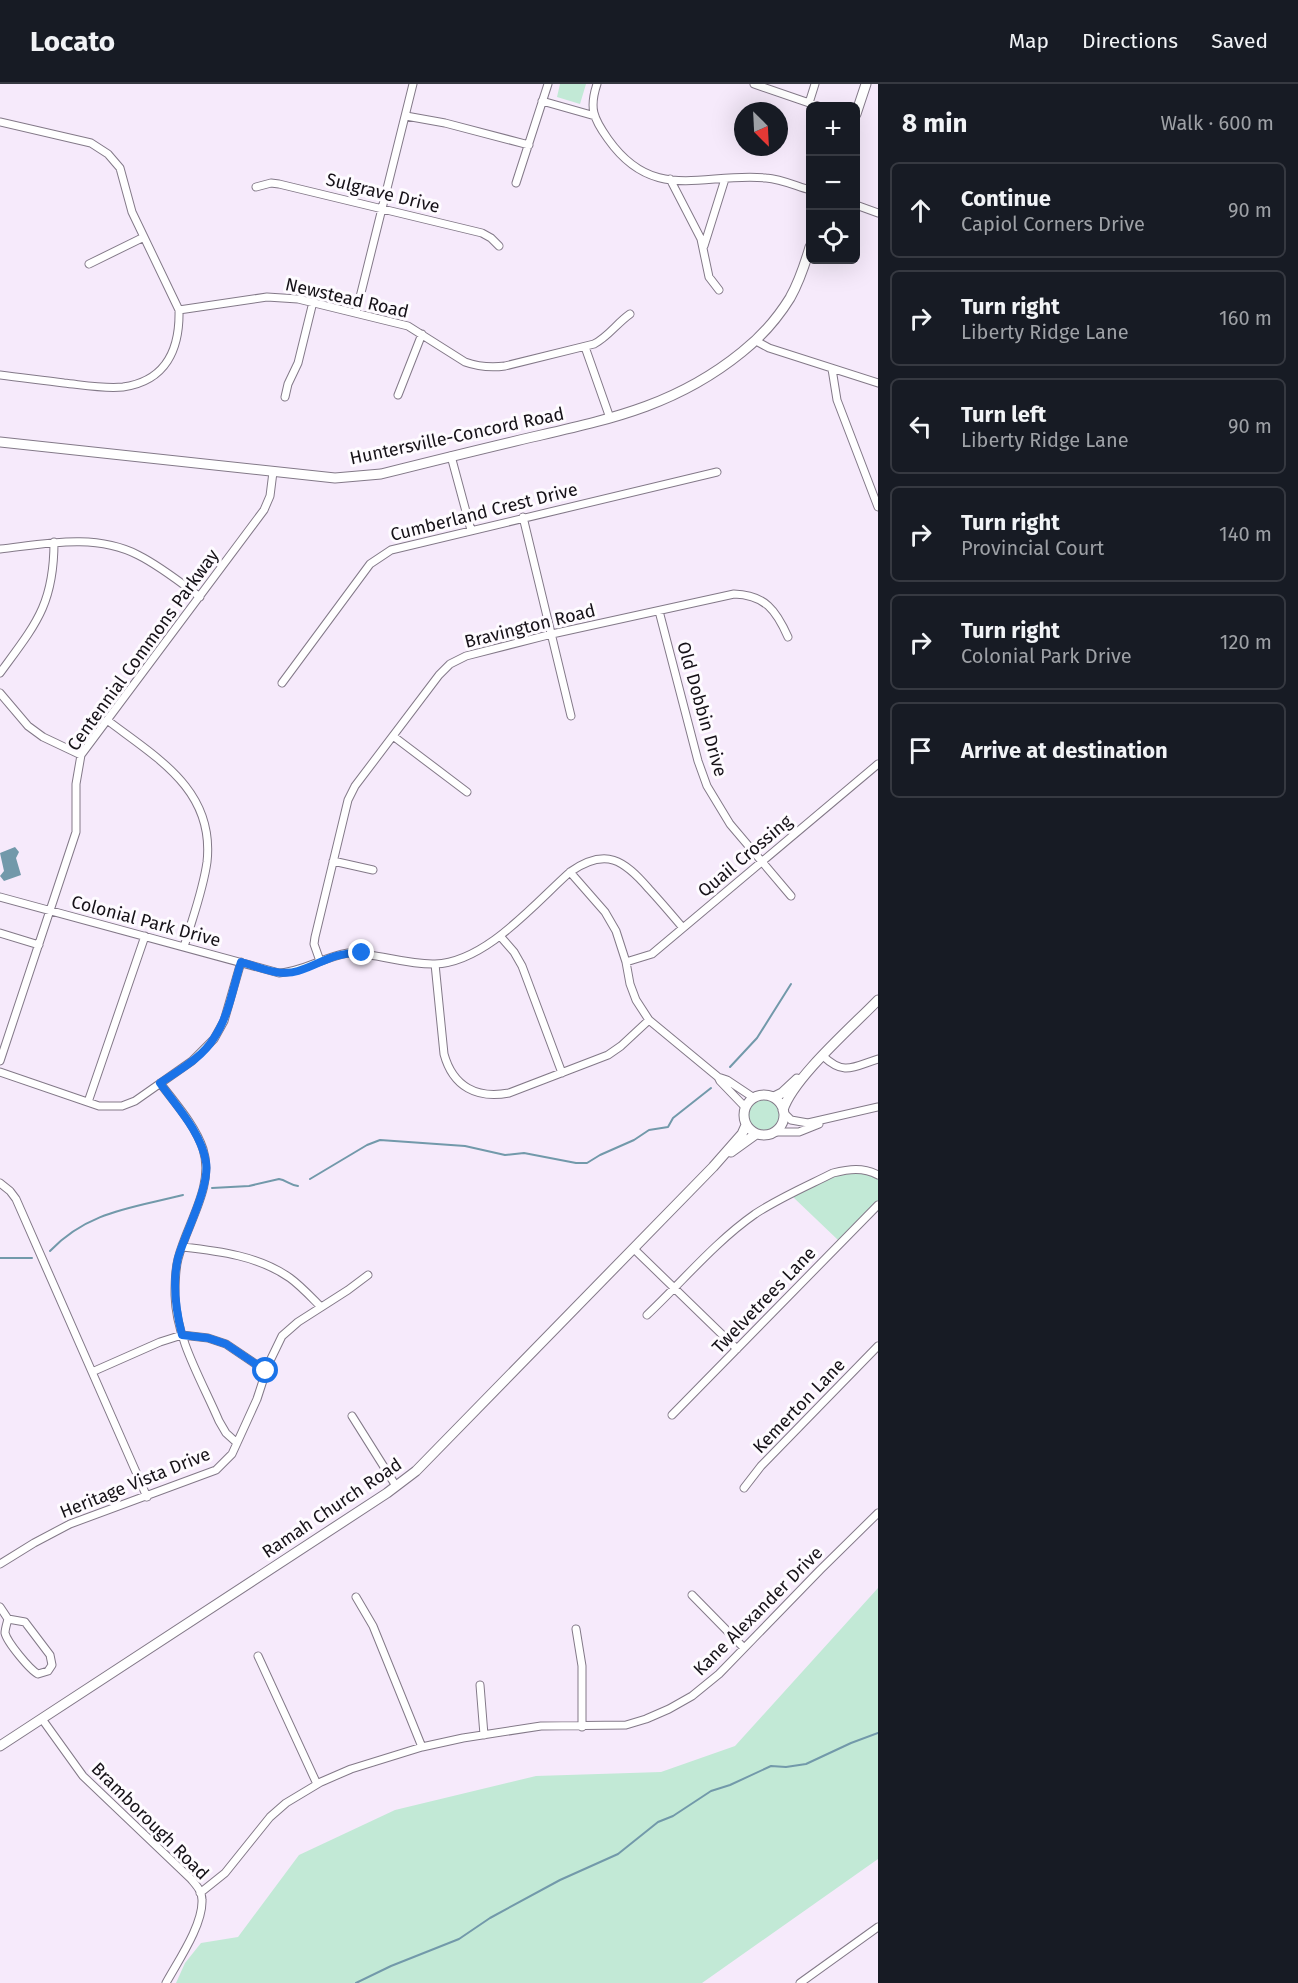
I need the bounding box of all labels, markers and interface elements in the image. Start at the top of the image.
text: Locato [30,25,115,58]
text: Map [1009,28,1049,54]
text: Directions [1082,28,1178,54]
text: Saved [1211,28,1268,54]
north arrow [734,102,788,156]
map controls [806,102,860,264]
button: + [806,102,860,156]
text: 8 min [902,108,968,139]
text: Walk · 600 m [1160,111,1274,135]
button: − [806,156,860,210]
street label: Sulgrave Drive [324,168,442,218]
text: Continue [961,185,1051,212]
icon: ahead [904,194,937,227]
text: 90 m [1228,198,1272,222]
button: locate [806,210,860,264]
text: Capiol Corners Drive [961,212,1145,236]
street label: Newstead Road [283,273,411,323]
text: Turn right [961,293,1060,320]
icon: right [904,302,937,335]
text: 160 m [1219,306,1272,330]
text: Liberty Ridge Lane [961,320,1129,344]
text: Turn left [961,401,1046,428]
street label: Huntersville-Concord Road [348,403,566,469]
icon: left [904,410,937,443]
text: 90 m [1228,414,1272,438]
text: Liberty Ridge Lane [961,428,1129,452]
street label: Cumberland Crest Drive [388,478,580,546]
text: Turn right [961,509,1060,536]
icon: right [904,518,937,551]
text: 140 m [1219,522,1272,546]
text: Provincial Court [961,536,1104,560]
street label: Centennial Commons Parkway [62,545,224,755]
street label: Bravington Road [462,599,598,653]
text: Turn right [961,617,1060,644]
icon: right [904,626,937,659]
text: 120 m [1220,630,1272,654]
street label: Old Dobbin Drive [672,639,732,779]
text: Colonial Park Drive [961,644,1132,668]
icon: arrive [904,734,937,767]
text: Arrive at destination [961,737,1168,764]
street label: Quail Crossing [693,810,797,902]
street label: Colonial Park Drive [69,890,223,952]
route end [348,939,374,965]
street label: Twelvetrees Lane [708,1242,820,1358]
street label: Kemerton Lane [748,1354,850,1458]
route start [252,1357,278,1383]
street label: Heritage Vista Drive [57,1443,213,1523]
street label: Ramah Church Road [258,1453,406,1563]
street label: Kane Alexander Drive [689,1542,827,1680]
street label: Bramborough Road [87,1758,213,1884]

